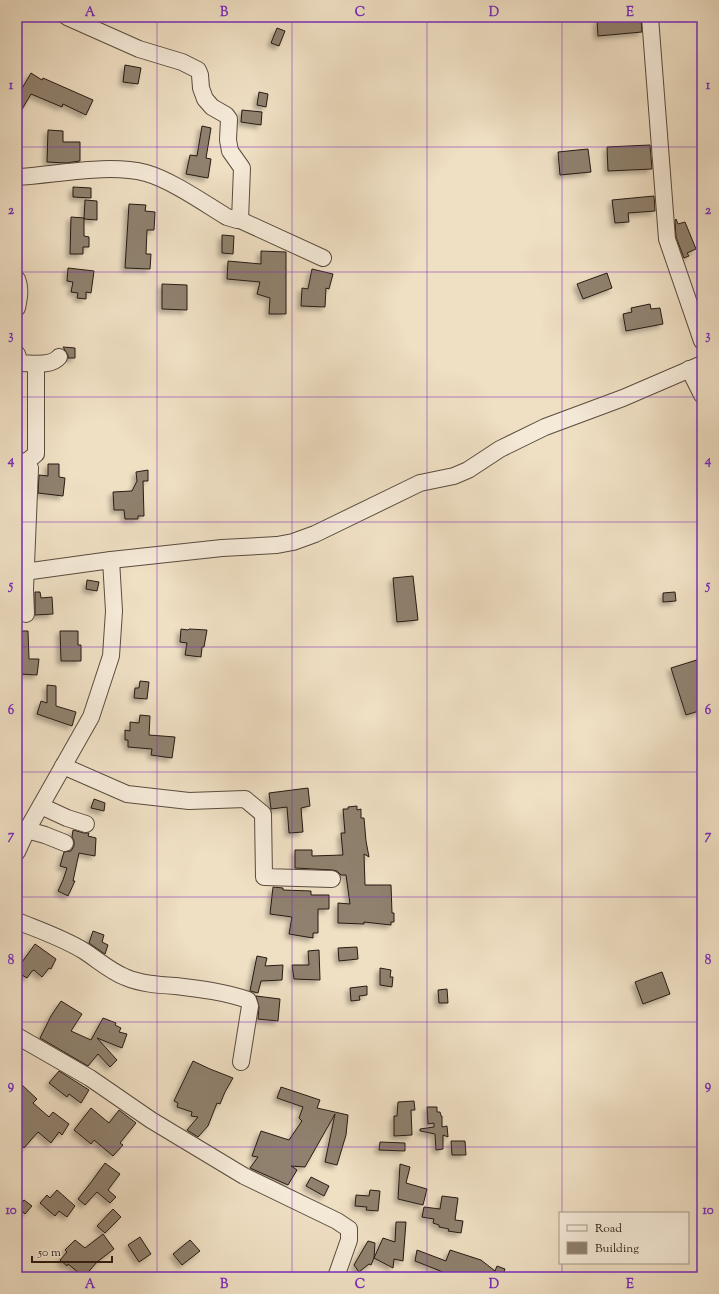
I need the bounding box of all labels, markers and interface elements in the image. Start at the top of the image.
text: A [85,4,96,22]
text: B [220,4,229,22]
text: C [355,4,365,22]
text: D [489,4,499,22]
text: E [626,4,634,22]
text: 1 [9,77,14,95]
text: 1 [706,77,711,95]
text: 2 [8,202,15,220]
text: 2 [705,202,712,220]
text: 3 [8,327,14,345]
text: 3 [705,327,711,345]
text: 4 [7,452,15,470]
text: 4 [704,452,712,470]
text: 5 [8,577,14,595]
text: 5 [705,577,711,595]
text: 6 [8,702,15,720]
text: 6 [705,702,712,720]
text: 7 [8,827,15,845]
text: 7 [705,827,712,845]
text: 8 [8,952,15,970]
text: 8 [705,952,712,970]
text: 9 [8,1077,15,1095]
text: 9 [705,1077,712,1095]
text: 10 [5,1202,17,1220]
text: 10 [702,1202,714,1220]
legend [559,1212,689,1264]
text: Road [595,1220,622,1238]
scale bar [32,1238,112,1264]
text: Building [595,1240,639,1258]
text: 50 m [37,1244,61,1262]
text: A [85,1276,96,1294]
text: B [220,1276,229,1294]
text: C [355,1276,365,1294]
text: D [489,1276,499,1294]
text: E [626,1276,634,1294]

